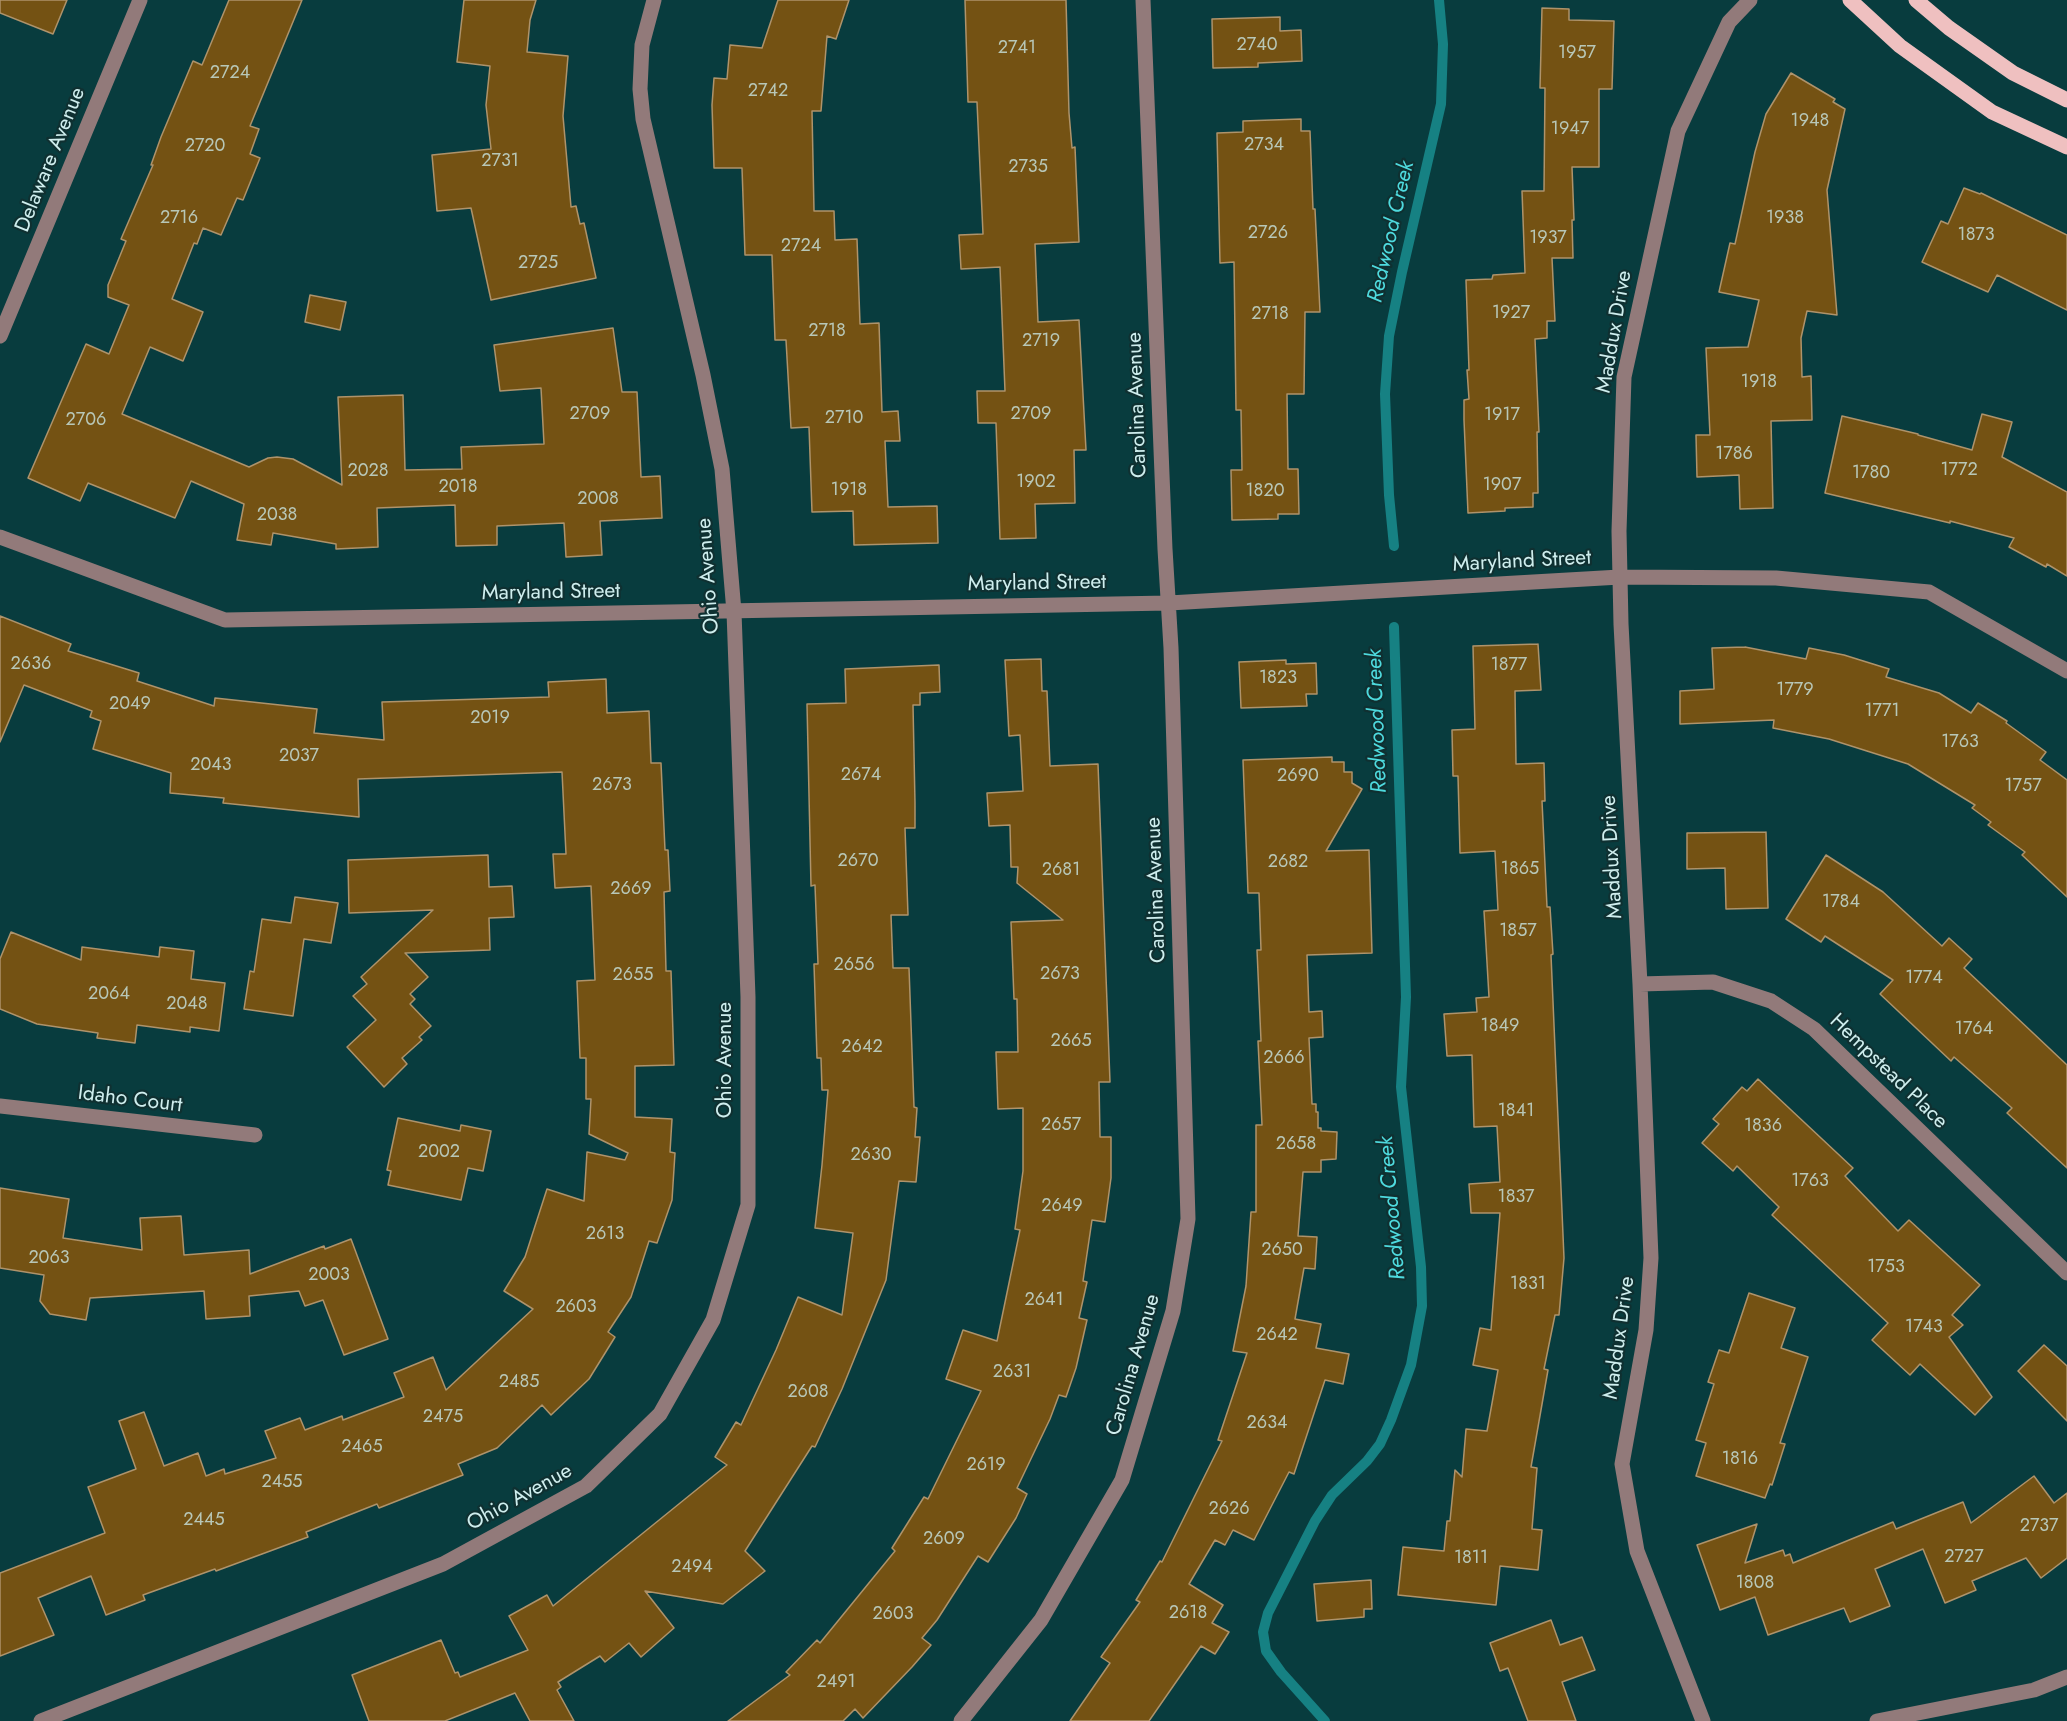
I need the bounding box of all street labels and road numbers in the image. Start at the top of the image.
street label: Delaware Avenue [11,84,91,236]
street label: Maddux Drive [1592,269,1638,395]
street label: Carolina Avenue [1123,332,1153,478]
street label: Ohio Avenue [692,517,726,635]
street label: Maryland Street [1452,546,1592,578]
street label: Maryland Street [968,570,1106,598]
street label: Maryland Street [482,579,620,607]
street label: Maddux Drive [1597,794,1629,920]
street label: Carolina Avenue [1142,817,1172,963]
street label: Ohio Avenue [713,1002,739,1118]
street label: Hempstead Place [1824,1009,1952,1135]
street label: Idaho Court [76,1081,184,1119]
street label: Maddux Drive [1599,1275,1641,1401]
street label: Carolina Avenue [1102,1291,1166,1439]
street label: Ohio Avenue [463,1459,577,1537]

